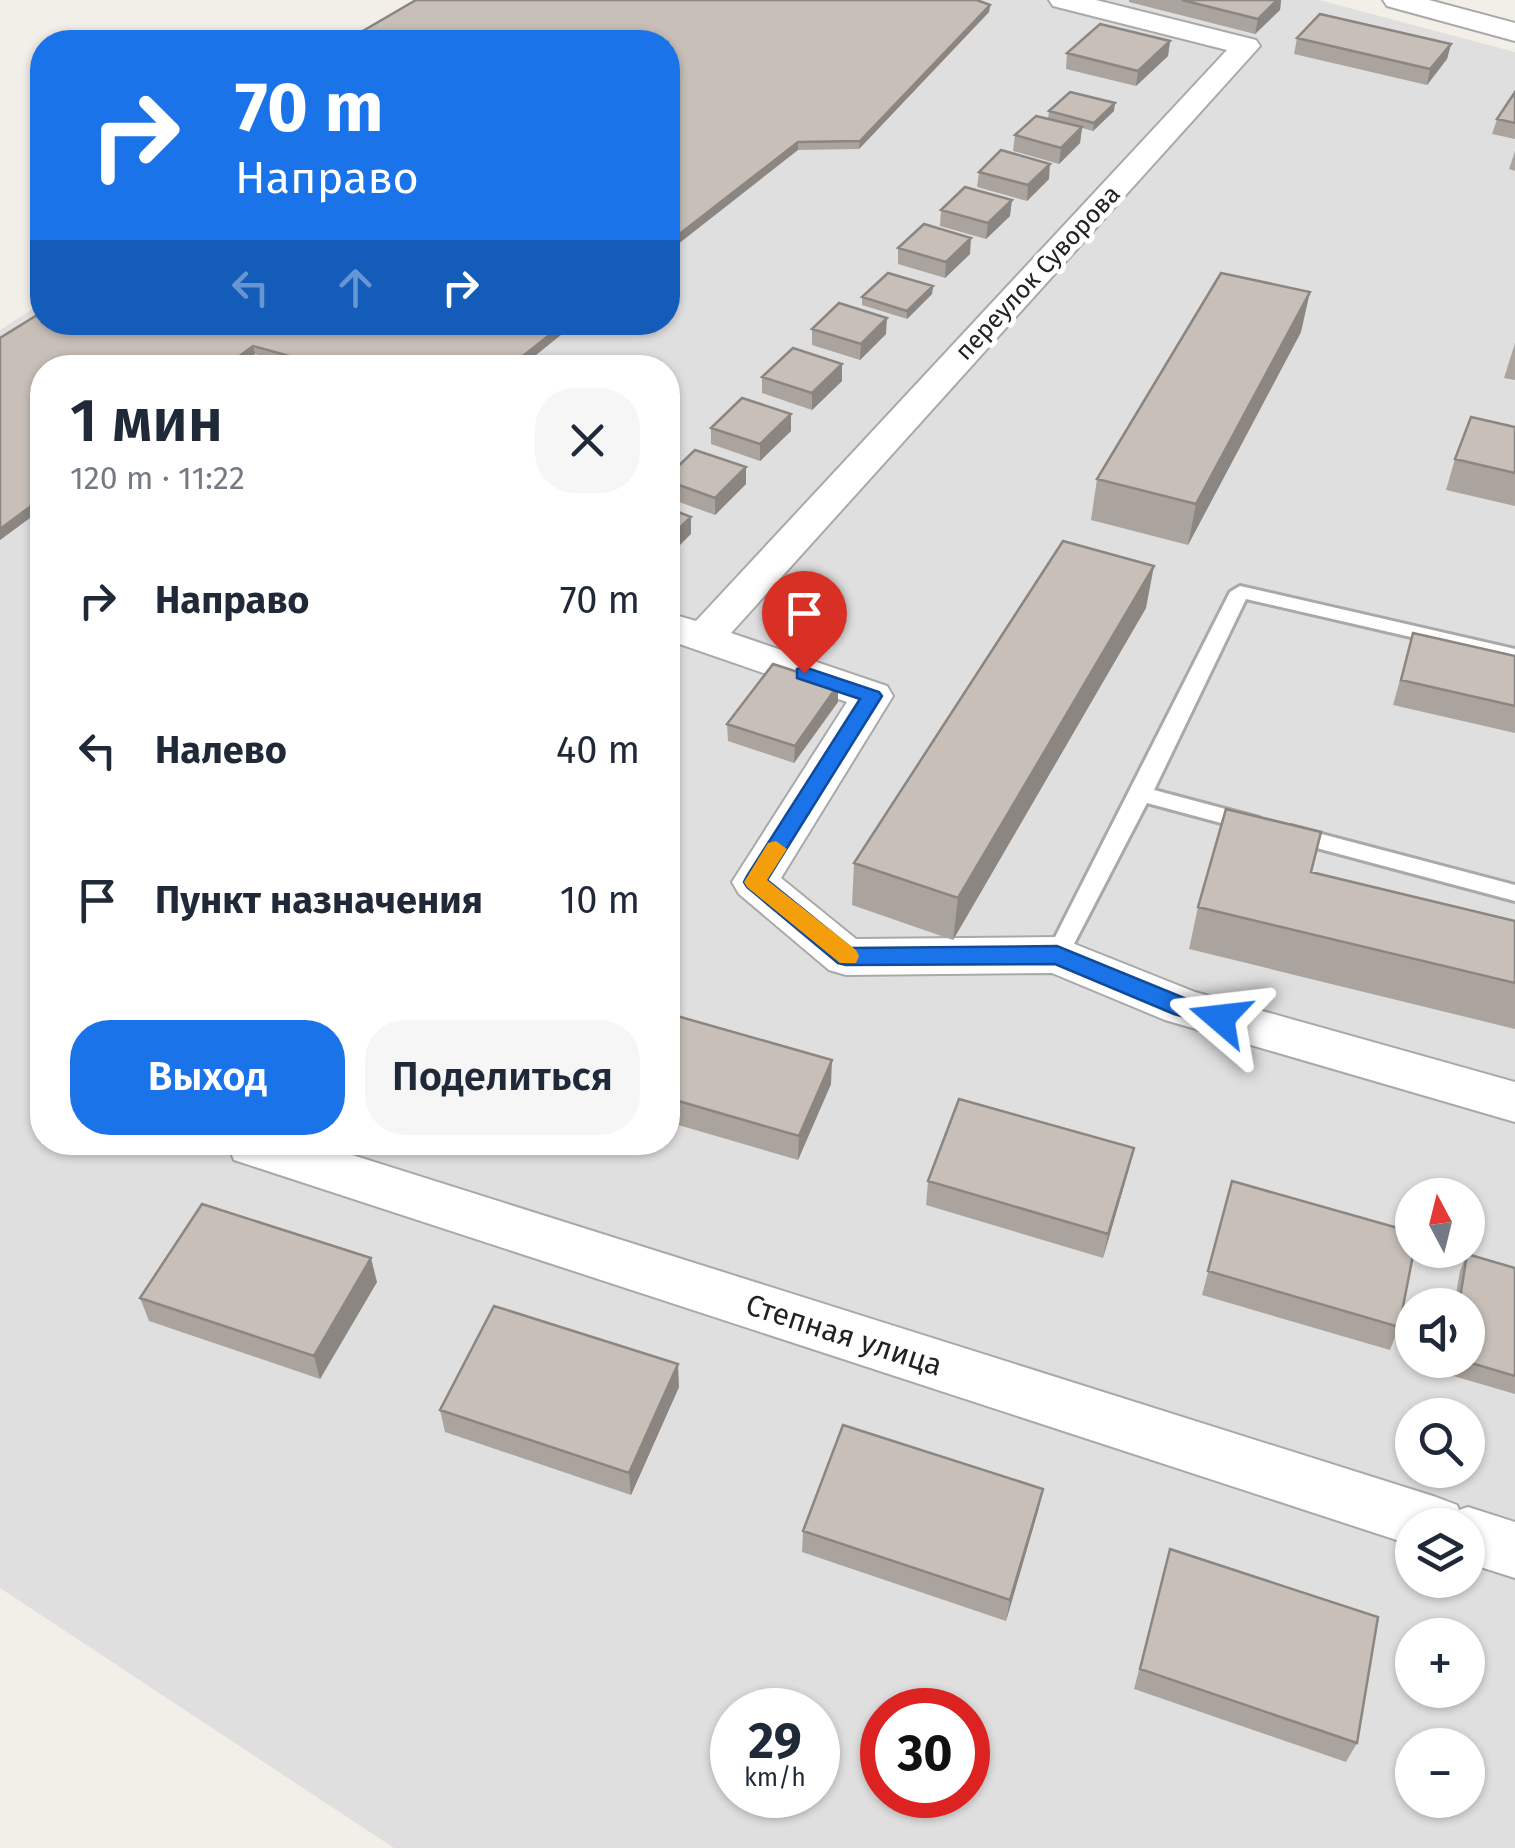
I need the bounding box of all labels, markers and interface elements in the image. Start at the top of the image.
text: 70 m [235,66,384,150]
icon: right [70,70,200,200]
text: Направо [235,151,419,205]
street label: переулок Суворова [949,179,1127,367]
icon: left [223,260,278,315]
icon: ahead [328,260,383,315]
icon: right [433,260,488,315]
text: 1 мин [70,385,223,457]
button: close [535,388,640,493]
text: 120 m · 11:22 [70,459,245,497]
pin [762,571,847,674]
icon: right [70,573,125,628]
text: Направо [155,577,309,623]
text: 70 m [560,577,640,623]
icon: arrive [777,586,832,641]
icon: left [70,723,125,778]
text: Налево [155,727,287,773]
text: 40 m [556,727,640,773]
icon: arrive [70,873,125,928]
text: Пункт назначения [155,877,483,923]
text: 10 m [560,877,640,923]
position arrow [1168,966,1272,1070]
button: Выход [70,1020,345,1135]
button: Поделиться [365,1020,640,1135]
north arrow [1395,1178,1485,1268]
map controls [1395,1178,1485,1818]
street label: Степная улица [741,1286,947,1384]
button: sound [1395,1288,1485,1378]
button: search [1395,1398,1485,1488]
button: layers [1395,1508,1485,1598]
button: + [1395,1618,1485,1708]
speed limit sign: 30 [860,1688,990,1818]
text: 29 [748,1711,802,1771]
button: − [1395,1728,1485,1818]
text: km/h [744,1763,806,1793]

